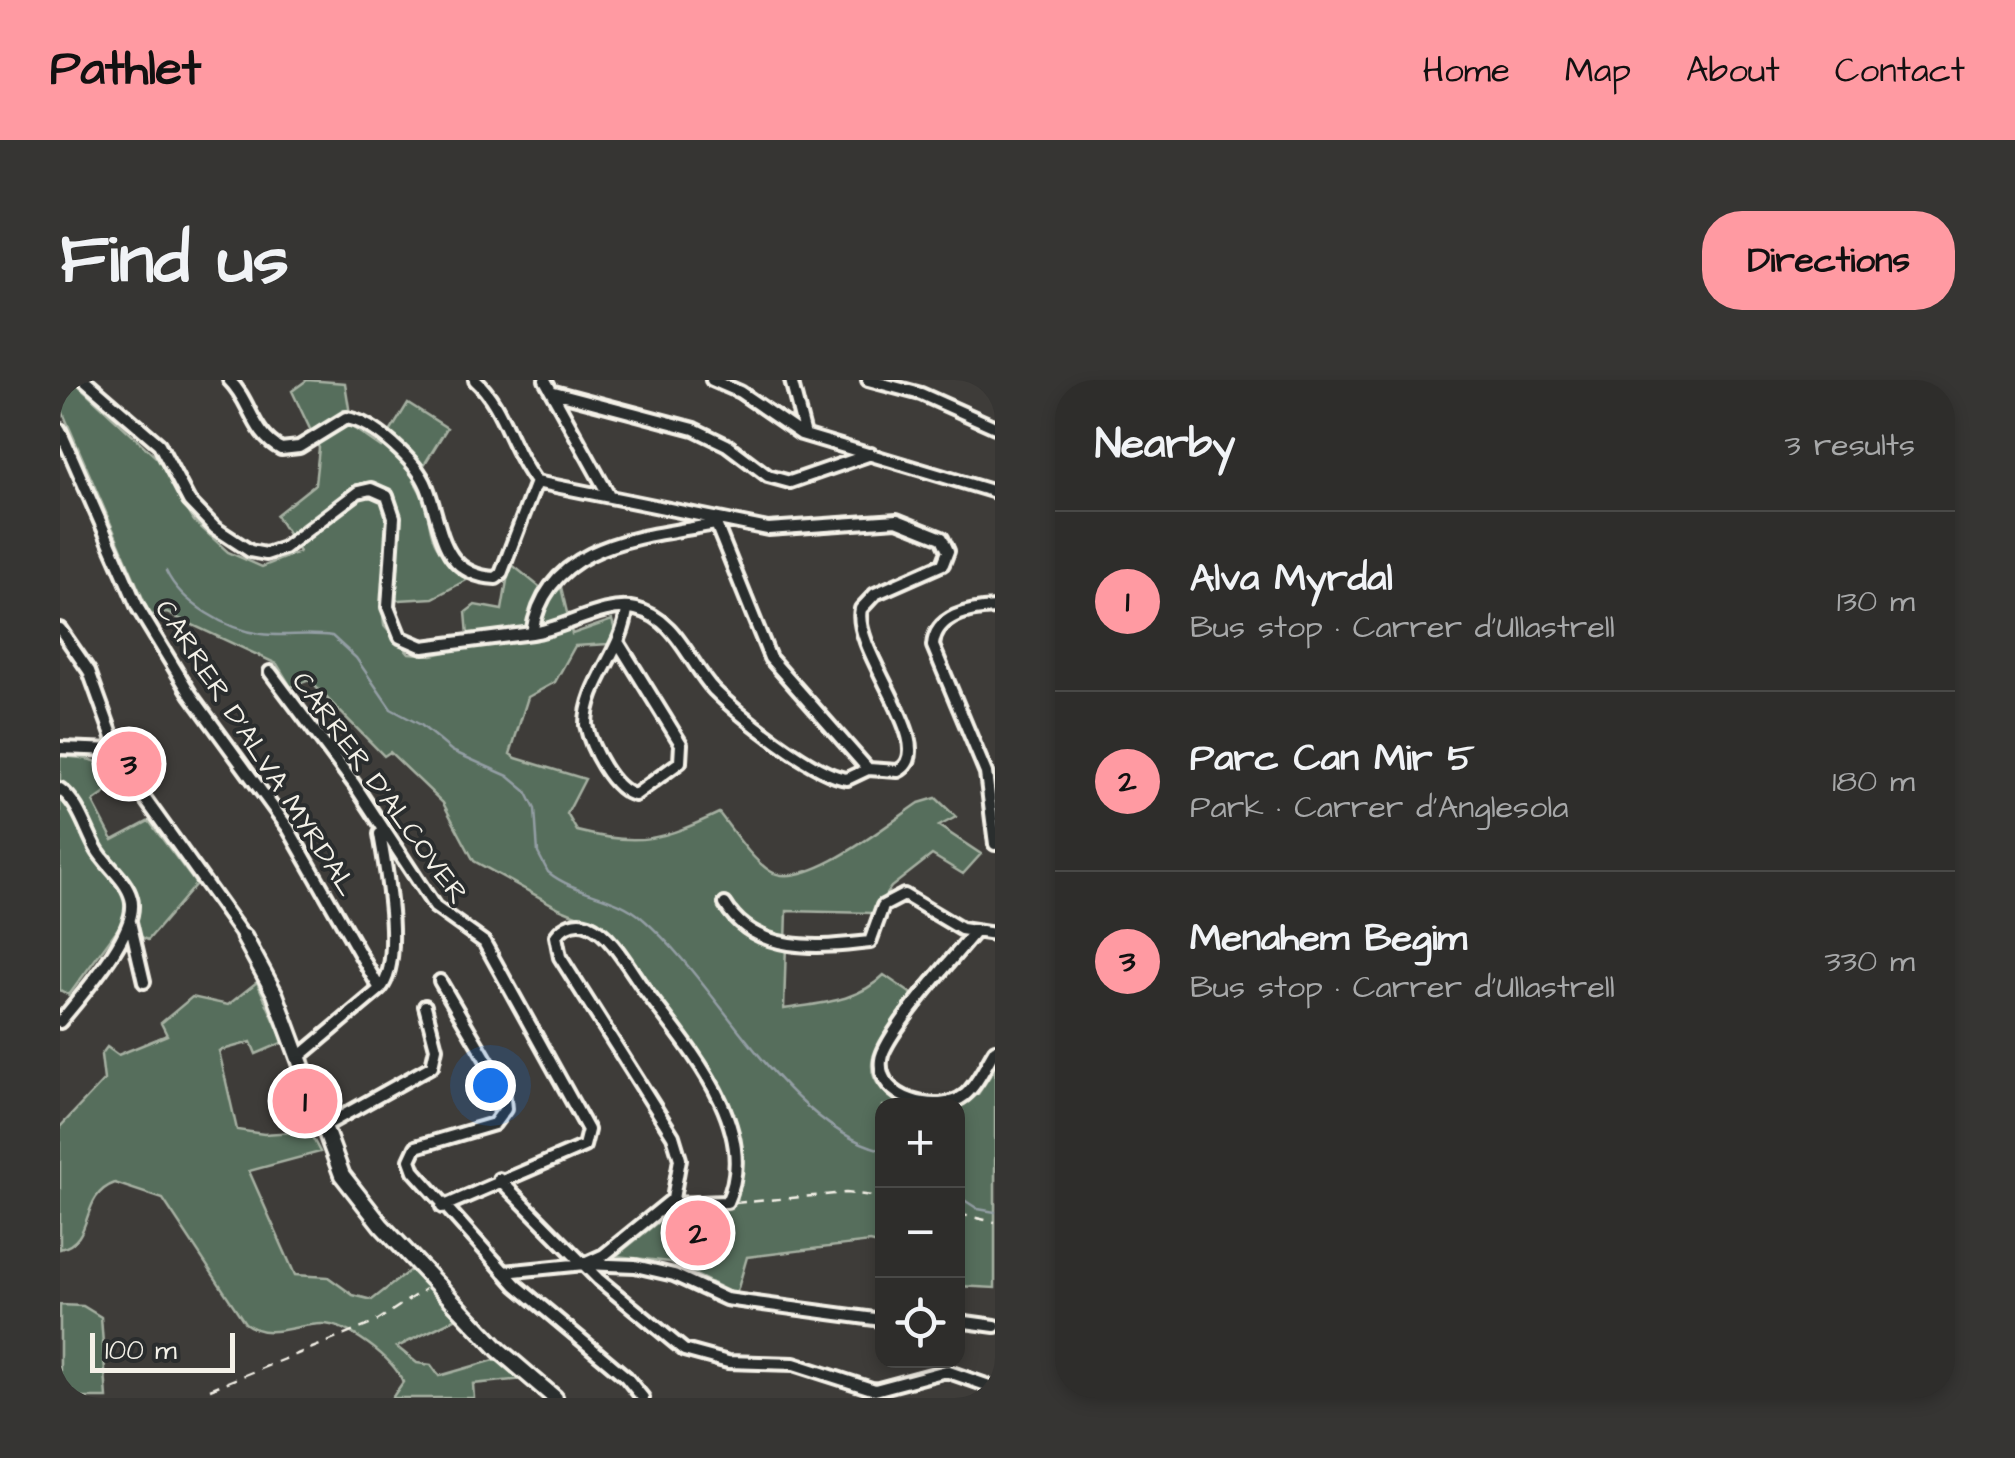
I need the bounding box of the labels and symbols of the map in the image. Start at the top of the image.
street label: CARRER D'ALVA MYRDAL [145,592,366,903]
street label: CARRER D'ALCOVER [282,664,477,912]
pin: 3 [96,726,162,802]
your location [465,1060,516,1111]
pin: 1 [272,1064,338,1138]
pin: 2 [666,1196,730,1270]
scale bar [90,1328,235,1373]

